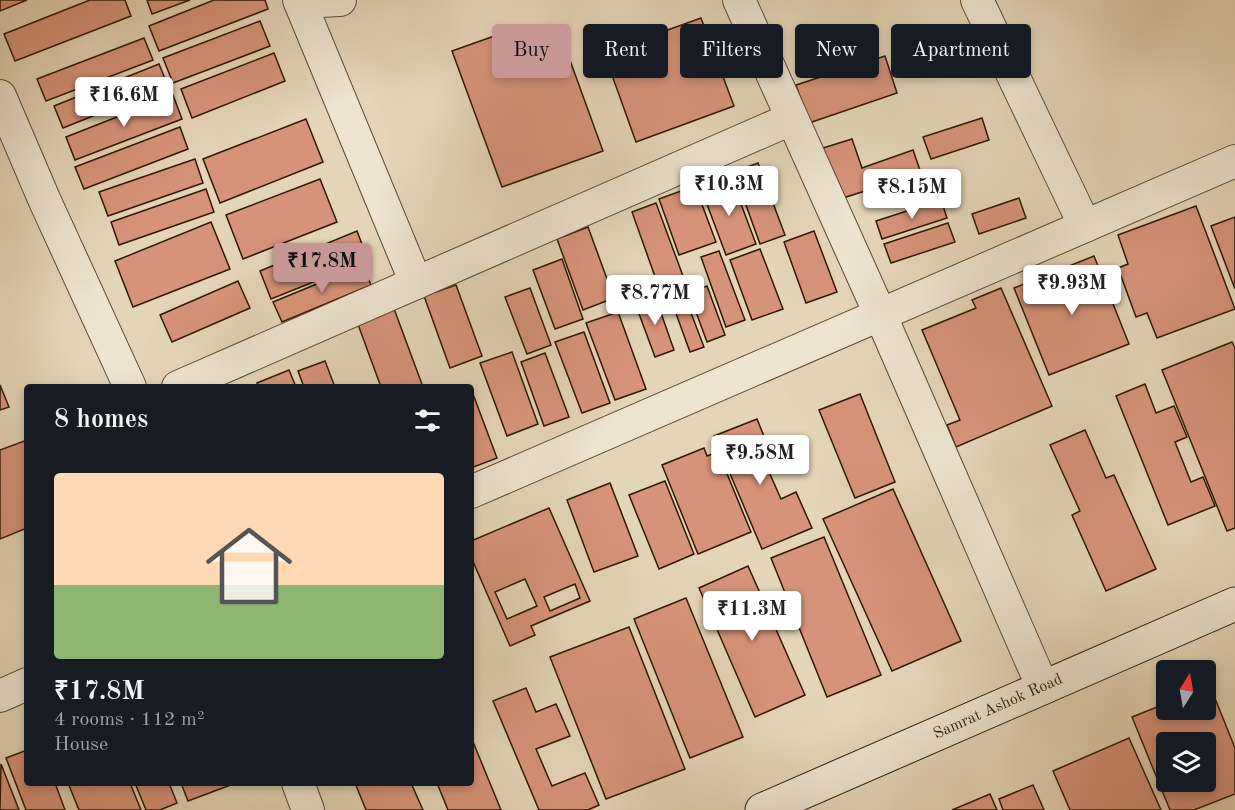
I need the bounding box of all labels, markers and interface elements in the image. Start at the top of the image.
chip: Buy [492,24,571,78]
chip: Rent [583,24,668,78]
chip: Filters [680,24,783,78]
chip: New [795,24,879,78]
chip: Apartment [891,24,1031,78]
pin: ₹16.6M [75,77,173,128]
text: ₹16.6M [89,86,159,106]
pin: ₹10.3M [680,166,778,217]
pin: ₹8.15M [863,169,961,220]
text: ₹10.3M [694,175,764,195]
text: ₹8.15M [877,178,947,198]
pin: ₹17.8M [273,243,371,294]
text: ₹17.8M [287,252,357,272]
pin: ₹9.93M [1023,265,1121,316]
text: ₹9.93M [1037,274,1107,294]
pin: ₹8.77M [606,275,704,326]
text: ₹8.77M [620,284,690,304]
icon: filters [411,404,444,437]
text: 8 homes [54,407,148,433]
pin: ₹9.58M [711,435,809,486]
text: ₹9.58M [725,444,795,464]
icon: home [195,512,303,620]
pin: ₹11.3M [703,591,801,642]
text: ₹11.3M [717,600,787,620]
north arrow [1156,660,1216,720]
map controls [1156,660,1216,792]
street label: Samrat Ashok Road [931,671,1065,743]
text: ₹17.8M [54,679,145,705]
text: 4 rooms · 112 m² [54,710,204,730]
button: layers [1156,732,1216,792]
text: House [54,735,108,755]

